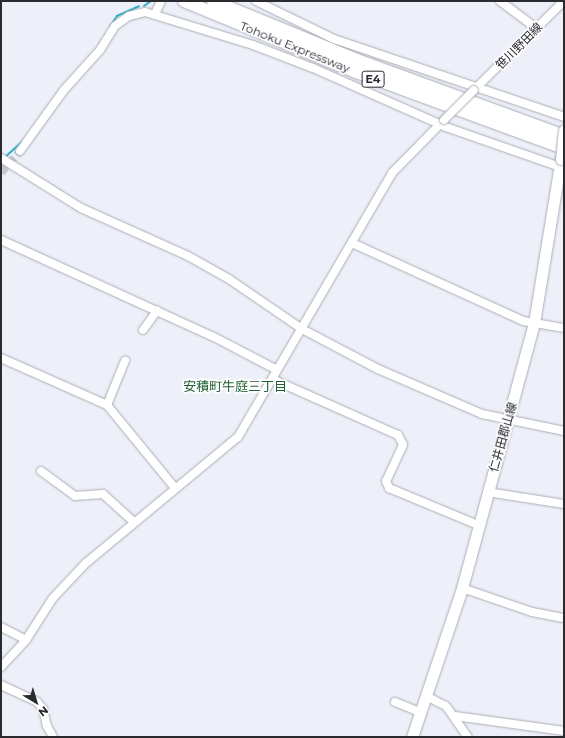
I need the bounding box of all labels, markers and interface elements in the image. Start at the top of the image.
street label: Tohoku Expressway [238,18,352,76]
street label: 笹川野田線 [493,20,545,72]
road number: E4 [361,70,385,88]
district label: 安積町牛庭三丁目 [183,378,287,394]
street label: 仁井田郡山線 [486,400,520,474]
north arrow [16,682,56,722]
text: N [36,703,51,720]

